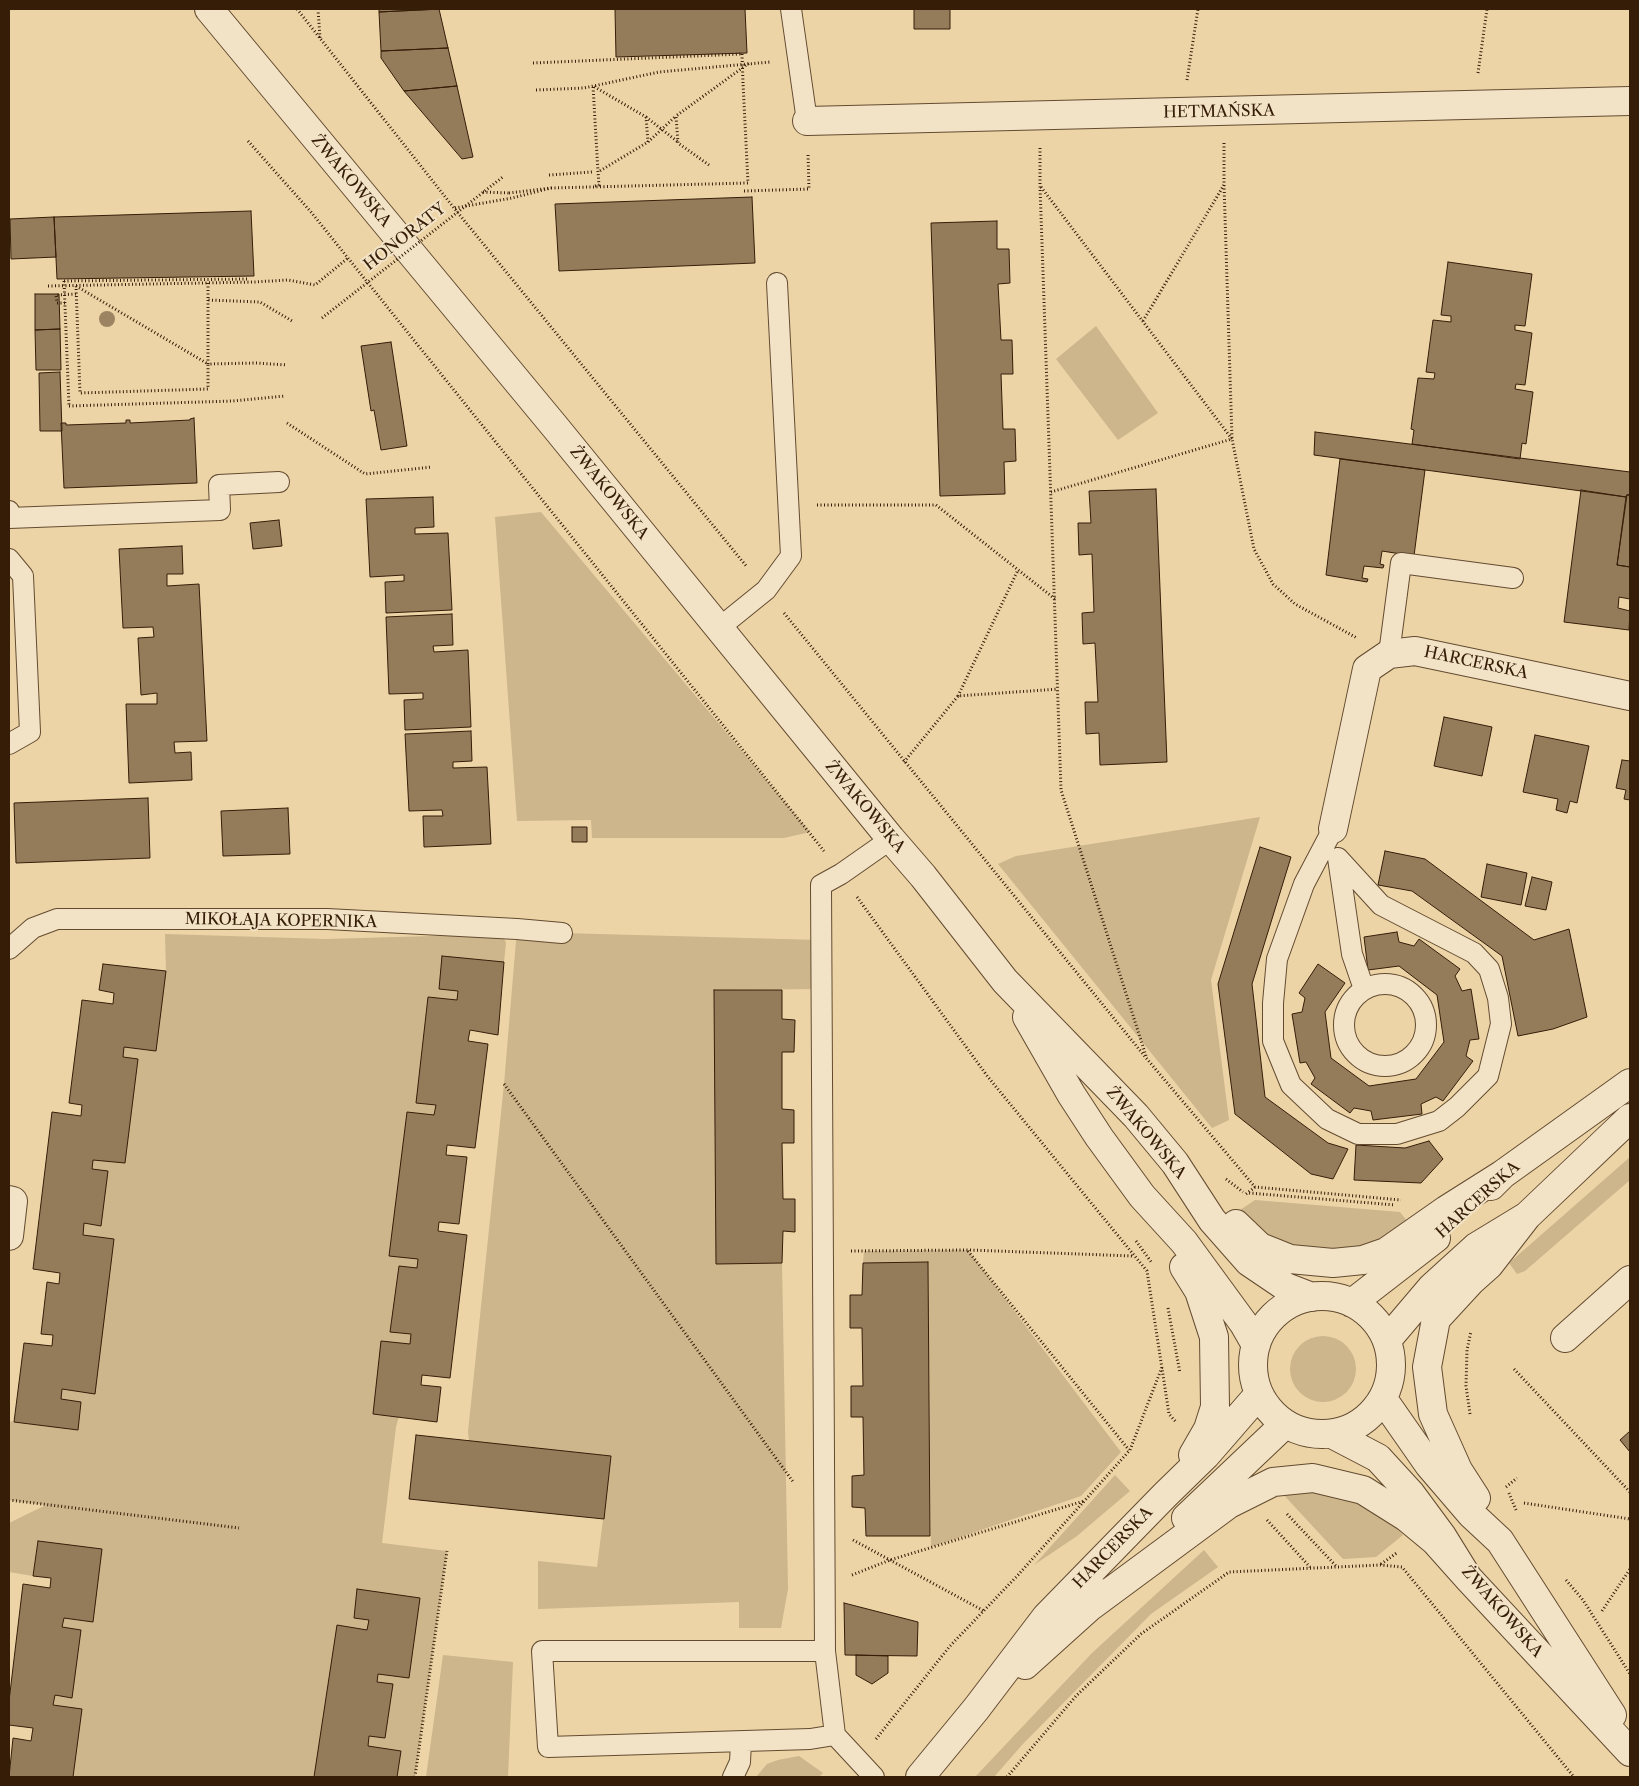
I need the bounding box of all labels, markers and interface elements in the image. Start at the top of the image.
street label: HETMAŃSKA [1163,101,1275,123]
street label: ŻWAKOWSKA [307,131,395,231]
street label: HONORATY [360,199,450,275]
street label: ŻWAKOWSKA [566,442,652,544]
street label: HARCERSKA [1422,643,1530,683]
street label: ŻWAKOWSKA [821,757,909,857]
street label: MIKOŁAJA KOPERNIKA [185,910,377,932]
street label: ŻWAKOWSKA [1102,1083,1190,1183]
street label: HARCERSKA [1432,1157,1524,1243]
street label: HARCERSKA [1069,1503,1157,1593]
street label: ŻWAKOWSKA [1457,1563,1547,1661]

